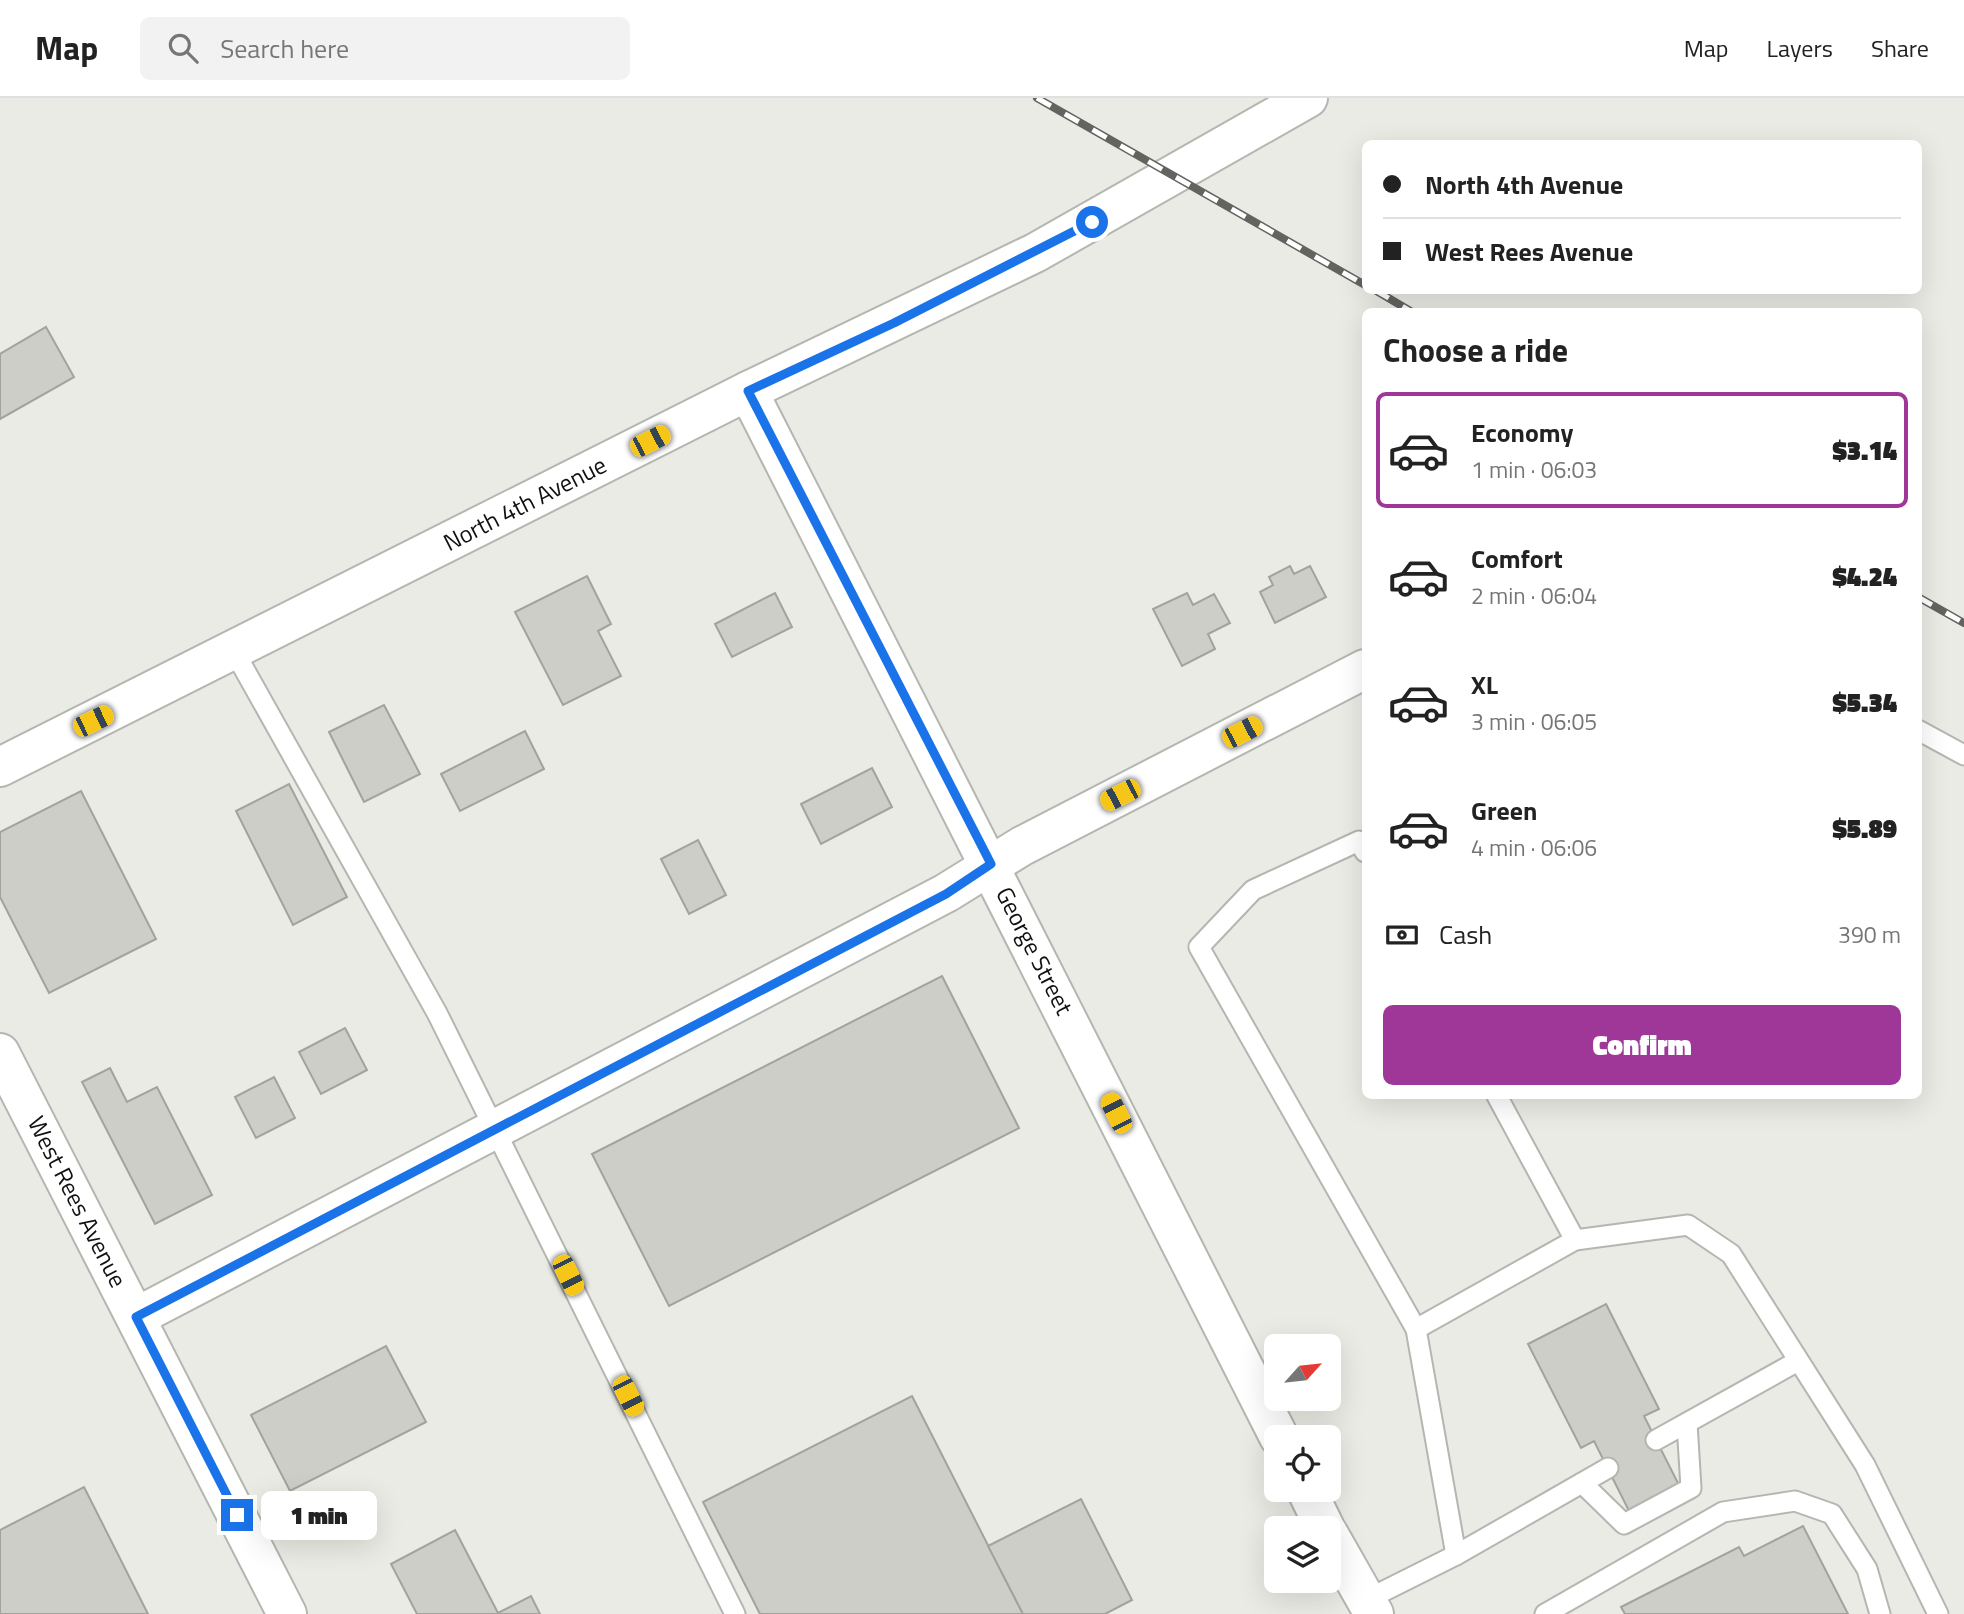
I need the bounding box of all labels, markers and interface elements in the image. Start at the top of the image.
search box [140,17,630,80]
text: Map [35,23,98,73]
icon: search [164,29,202,67]
text: Search here [220,29,349,68]
text: Map [1684,30,1729,66]
text: Layers [1767,30,1833,66]
text: Share [1871,30,1929,66]
text: North 4th Avenue [1425,165,1623,204]
route start [1076,206,1108,238]
text: West Rees Avenue [1425,232,1633,271]
text: Choose a ride [1383,326,1568,374]
text: Economy [1471,413,1573,452]
icon: car [1387,419,1450,482]
car [627,422,674,460]
text: $3.14 [1832,431,1897,470]
street label: North 4th Avenue [437,446,612,560]
text: 1 min · 06:03 [1471,452,1597,487]
text: Comfort [1471,539,1563,578]
icon: car [1387,545,1450,608]
text: $4.24 [1832,557,1897,596]
text: 2 min · 06:04 [1471,578,1597,613]
text: XL [1471,665,1498,704]
icon: car [1387,671,1450,734]
text: $5.34 [1832,683,1897,722]
car [70,702,117,740]
text: 3 min · 06:05 [1471,704,1597,739]
car [1219,713,1266,751]
car [1097,776,1144,814]
text: Green [1471,791,1537,830]
icon: car [1387,797,1450,860]
text: $5.89 [1832,809,1897,848]
text: 4 min · 06:06 [1471,830,1597,865]
street label: George Street [987,880,1083,1021]
text: Cash [1439,915,1492,954]
icon: cash [1383,916,1421,954]
text: 390 m [1838,917,1901,952]
button: Confirm [1383,1005,1901,1085]
car [1098,1090,1135,1136]
street label: West Rees Avenue [19,1110,137,1294]
car [550,1252,587,1298]
north arrow [1264,1334,1340,1410]
map controls [1264,1334,1341,1593]
car [610,1373,647,1419]
button: locate [1264,1425,1341,1502]
callout: 1 min [262,1490,377,1540]
text: 1 min [290,1498,348,1533]
route end [221,1499,253,1531]
button: layers [1264,1516,1341,1593]

